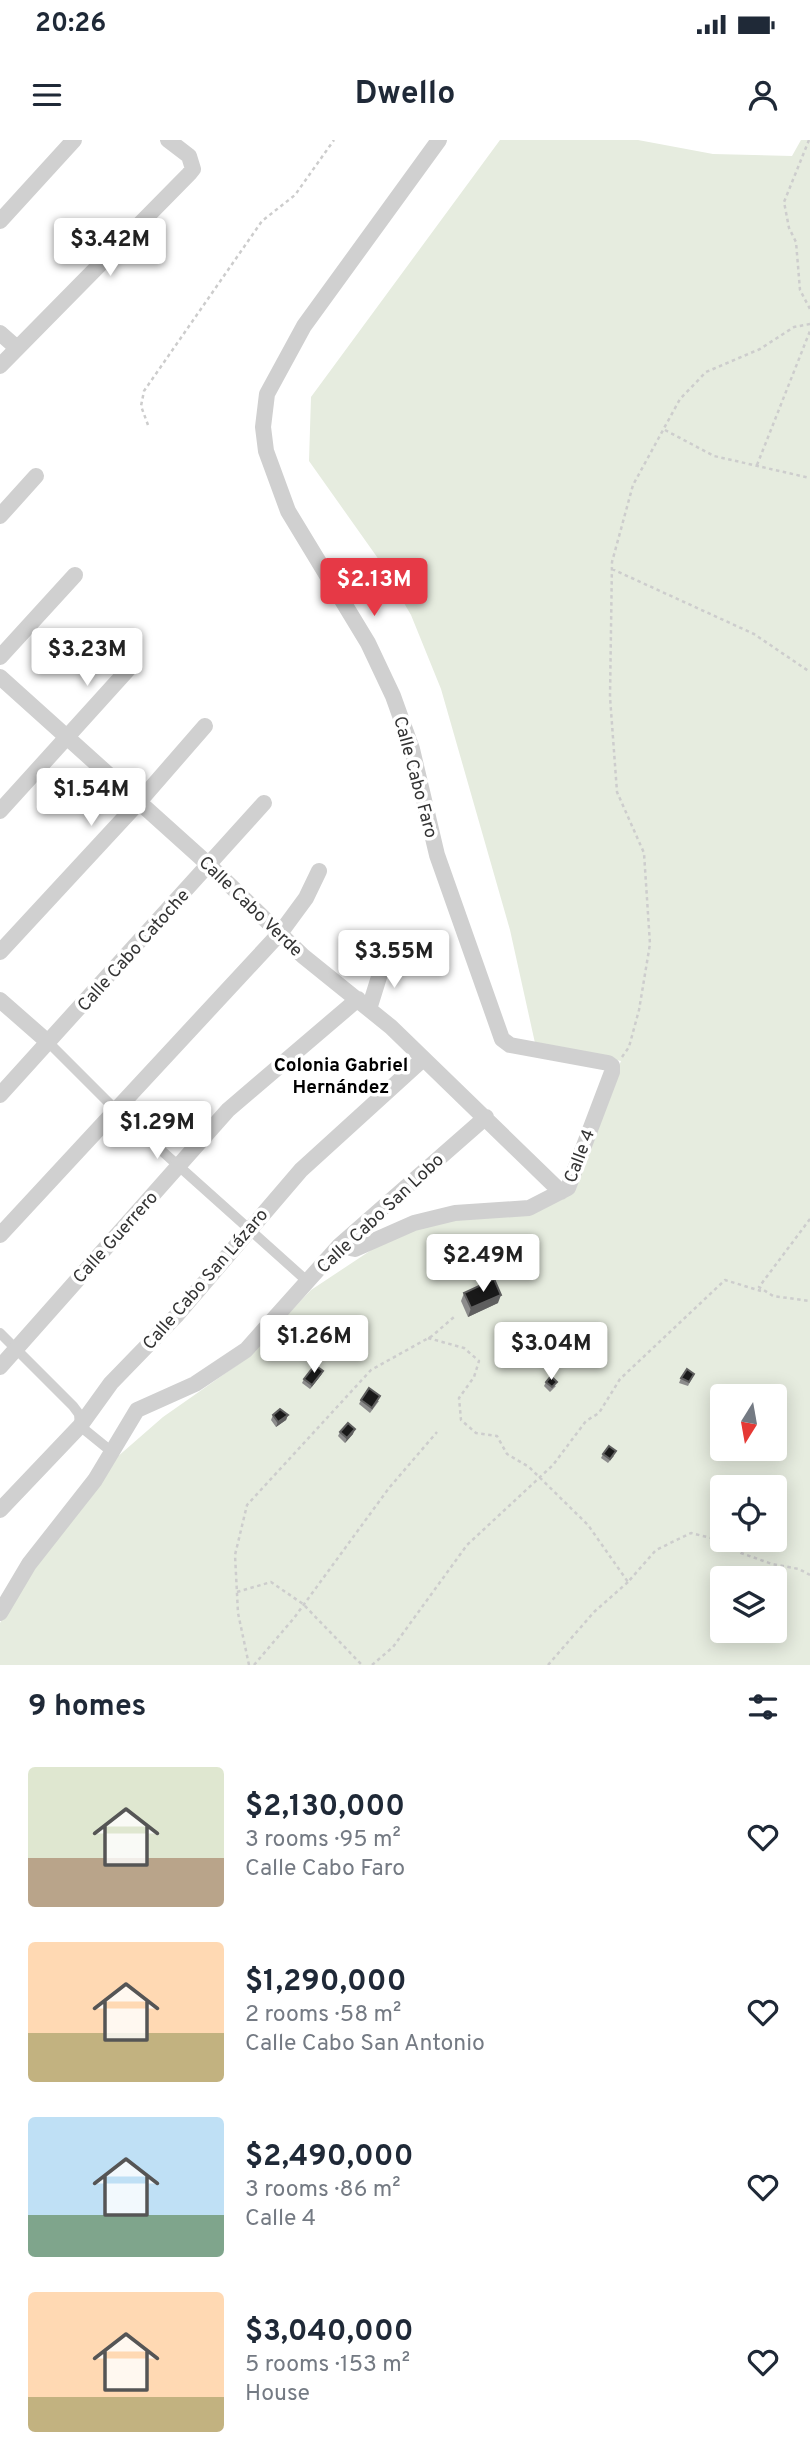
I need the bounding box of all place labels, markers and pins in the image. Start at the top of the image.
pin: $3.42M [53,218,167,278]
pin: $2.13M [317,559,431,618]
pin: $3.23M [30,629,144,688]
pin: $1.54M [34,768,148,828]
pin: $3.55M [337,930,451,990]
pin: $1.29M [100,1102,214,1161]
pin: $2.49M [426,1234,540,1294]
pin: $1.26M [257,1316,371,1375]
pin: $3.04M [494,1322,608,1382]

